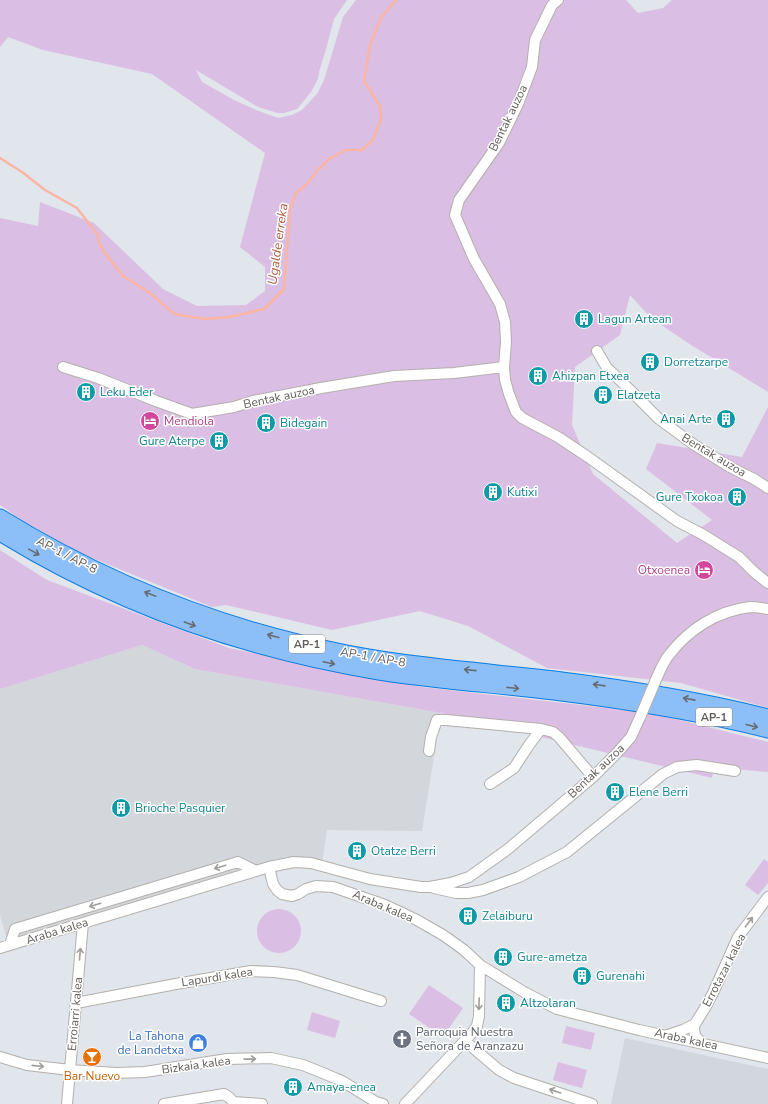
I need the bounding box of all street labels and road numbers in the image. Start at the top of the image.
street label: Bentak auzoa [485,82,531,154]
street label: Bentak auzoa [242,382,316,412]
street label: Bentak auzoa [679,429,749,481]
street label: AP-1 / AP-8 [34,533,100,577]
road number: AP-1 [289,635,325,653]
street label: AP-1 / AP-8 [339,643,407,671]
road number: AP-1 [696,708,732,726]
street label: Bentak auzoa [564,740,628,802]
street label: Araba kalea [350,886,416,926]
street label: Araba kalea [24,914,90,948]
street label: Errotazar kalea [699,931,749,1009]
street label: Lapurdi kalea [180,963,254,991]
street label: Erroiarri kalea [64,976,86,1052]
street label: Araba kalea [653,1024,719,1054]
street label: Bizkaia kalea [160,1052,232,1078]

